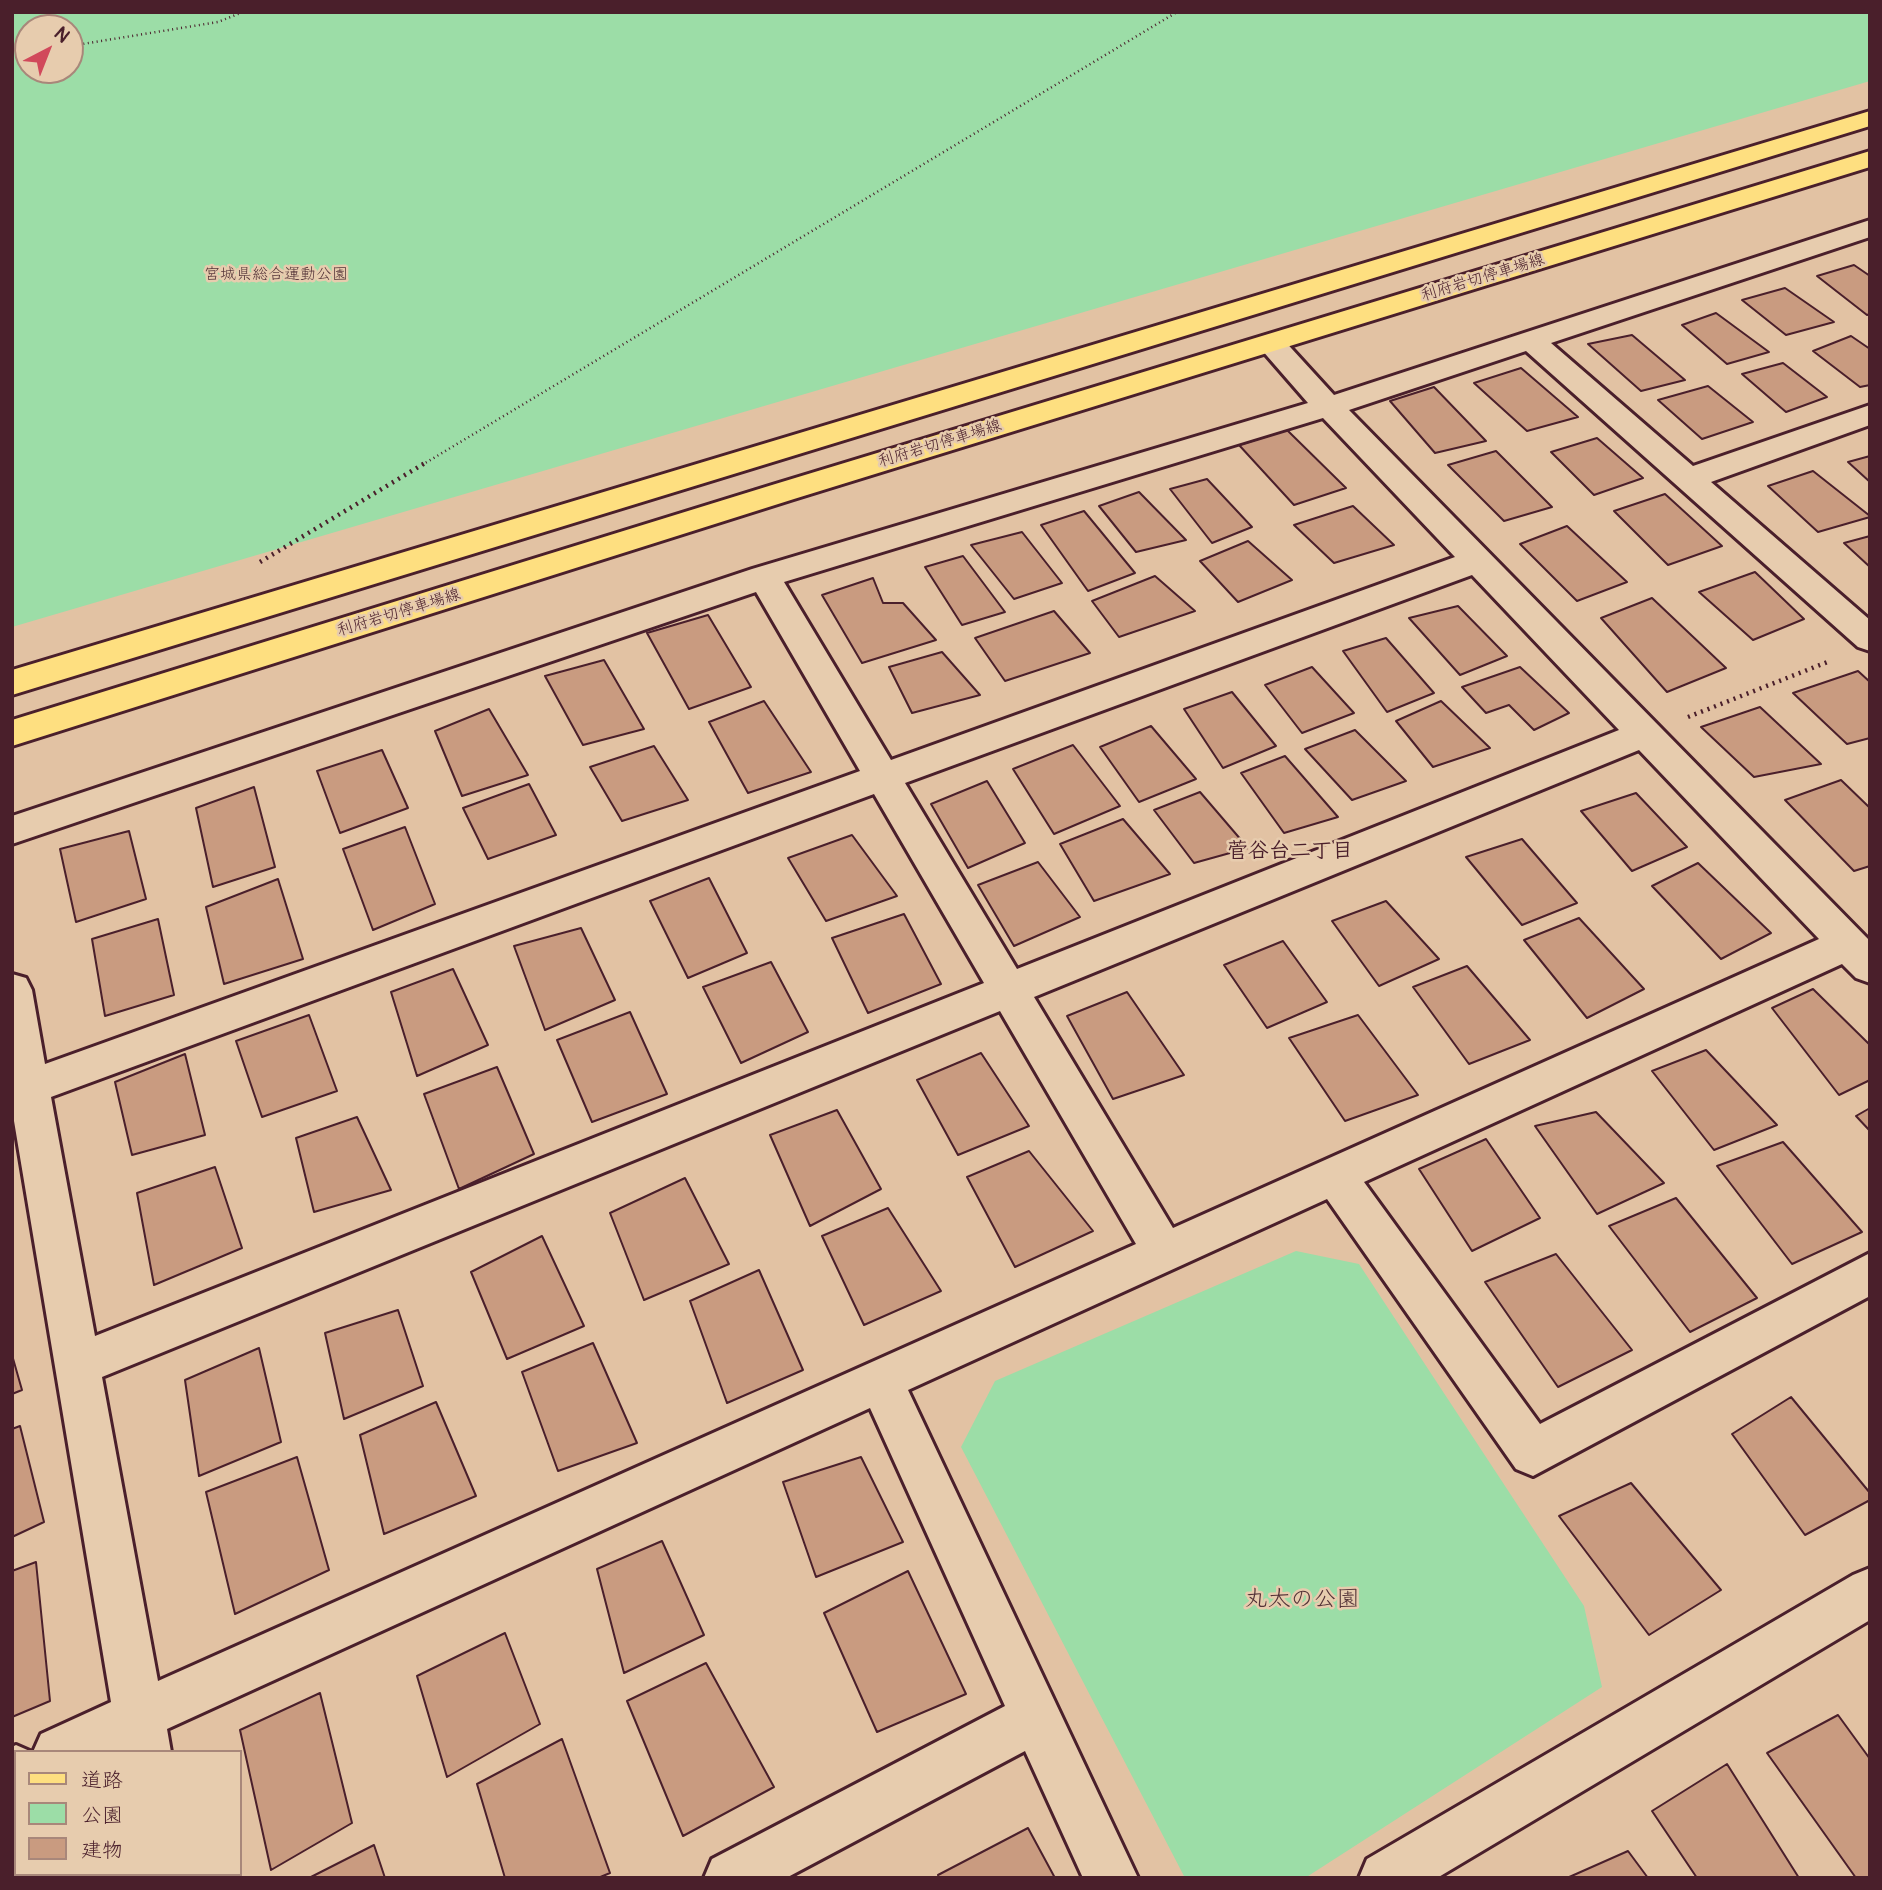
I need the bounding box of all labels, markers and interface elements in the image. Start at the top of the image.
north arrow [14,14,84,84]
text: N [49,22,75,48]
street label: 利府岩切停車場線 [1419,250,1547,306]
park label: 宮城県総合運動公園 [204,265,348,285]
street label: 利府岩切停車場線 [876,416,1004,472]
street label: 利府岩切停車場線 [335,585,463,641]
district label: 菅谷台二丁目 [1227,839,1353,865]
park label: 丸太の公園 [1245,1586,1359,1614]
legend [14,1750,242,1876]
text: 道路 [81,1767,123,1794]
text: 公園 [81,1802,123,1829]
text: 建物 [81,1837,123,1864]

